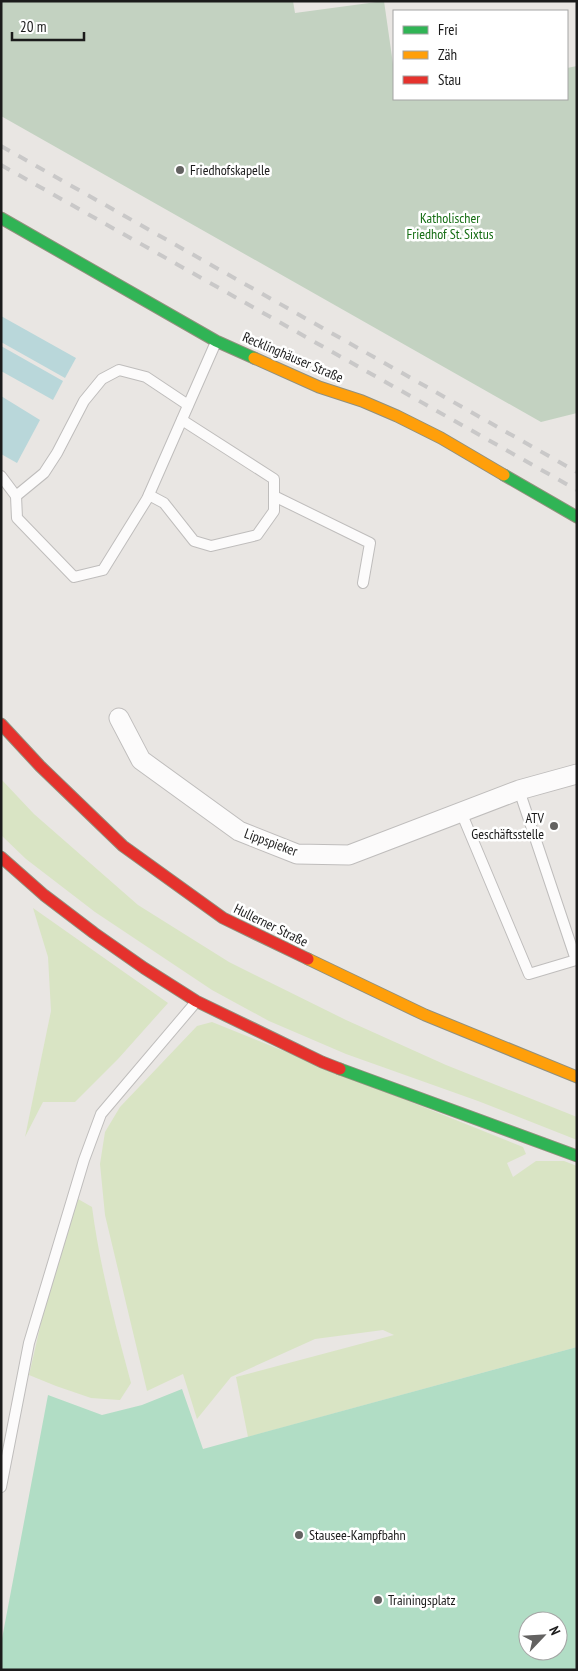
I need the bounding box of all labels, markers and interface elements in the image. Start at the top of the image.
scale bar [12,10,85,42]
legend [393,10,568,100]
text: 20 m [20,17,46,36]
text: Frei [438,20,458,39]
text: Zäh [438,45,457,64]
text: Stau [438,70,461,89]
place label: Friedhofskapelle [190,161,270,179]
marker: Friedhofskapelle [174,164,186,176]
park label: Katholischer Friedhof St. Sixtus [407,209,494,243]
street label: Recklinghäuser Straße [240,328,346,386]
place label: ATV Geschäftsstelle [471,809,545,843]
marker: ATV Geschäftsstelle [548,820,560,832]
street label: Lippspieker [242,824,300,860]
street label: Hullerner Straße [231,899,311,951]
place label: Stausee-Kampfbahn [309,1526,406,1544]
marker: Stausee-Kampfbahn [293,1529,305,1541]
place label: Trainingsplatz [388,1591,456,1609]
marker: Trainingsplatz [372,1594,384,1606]
north arrow [518,1611,568,1661]
text: N [545,1623,565,1638]

